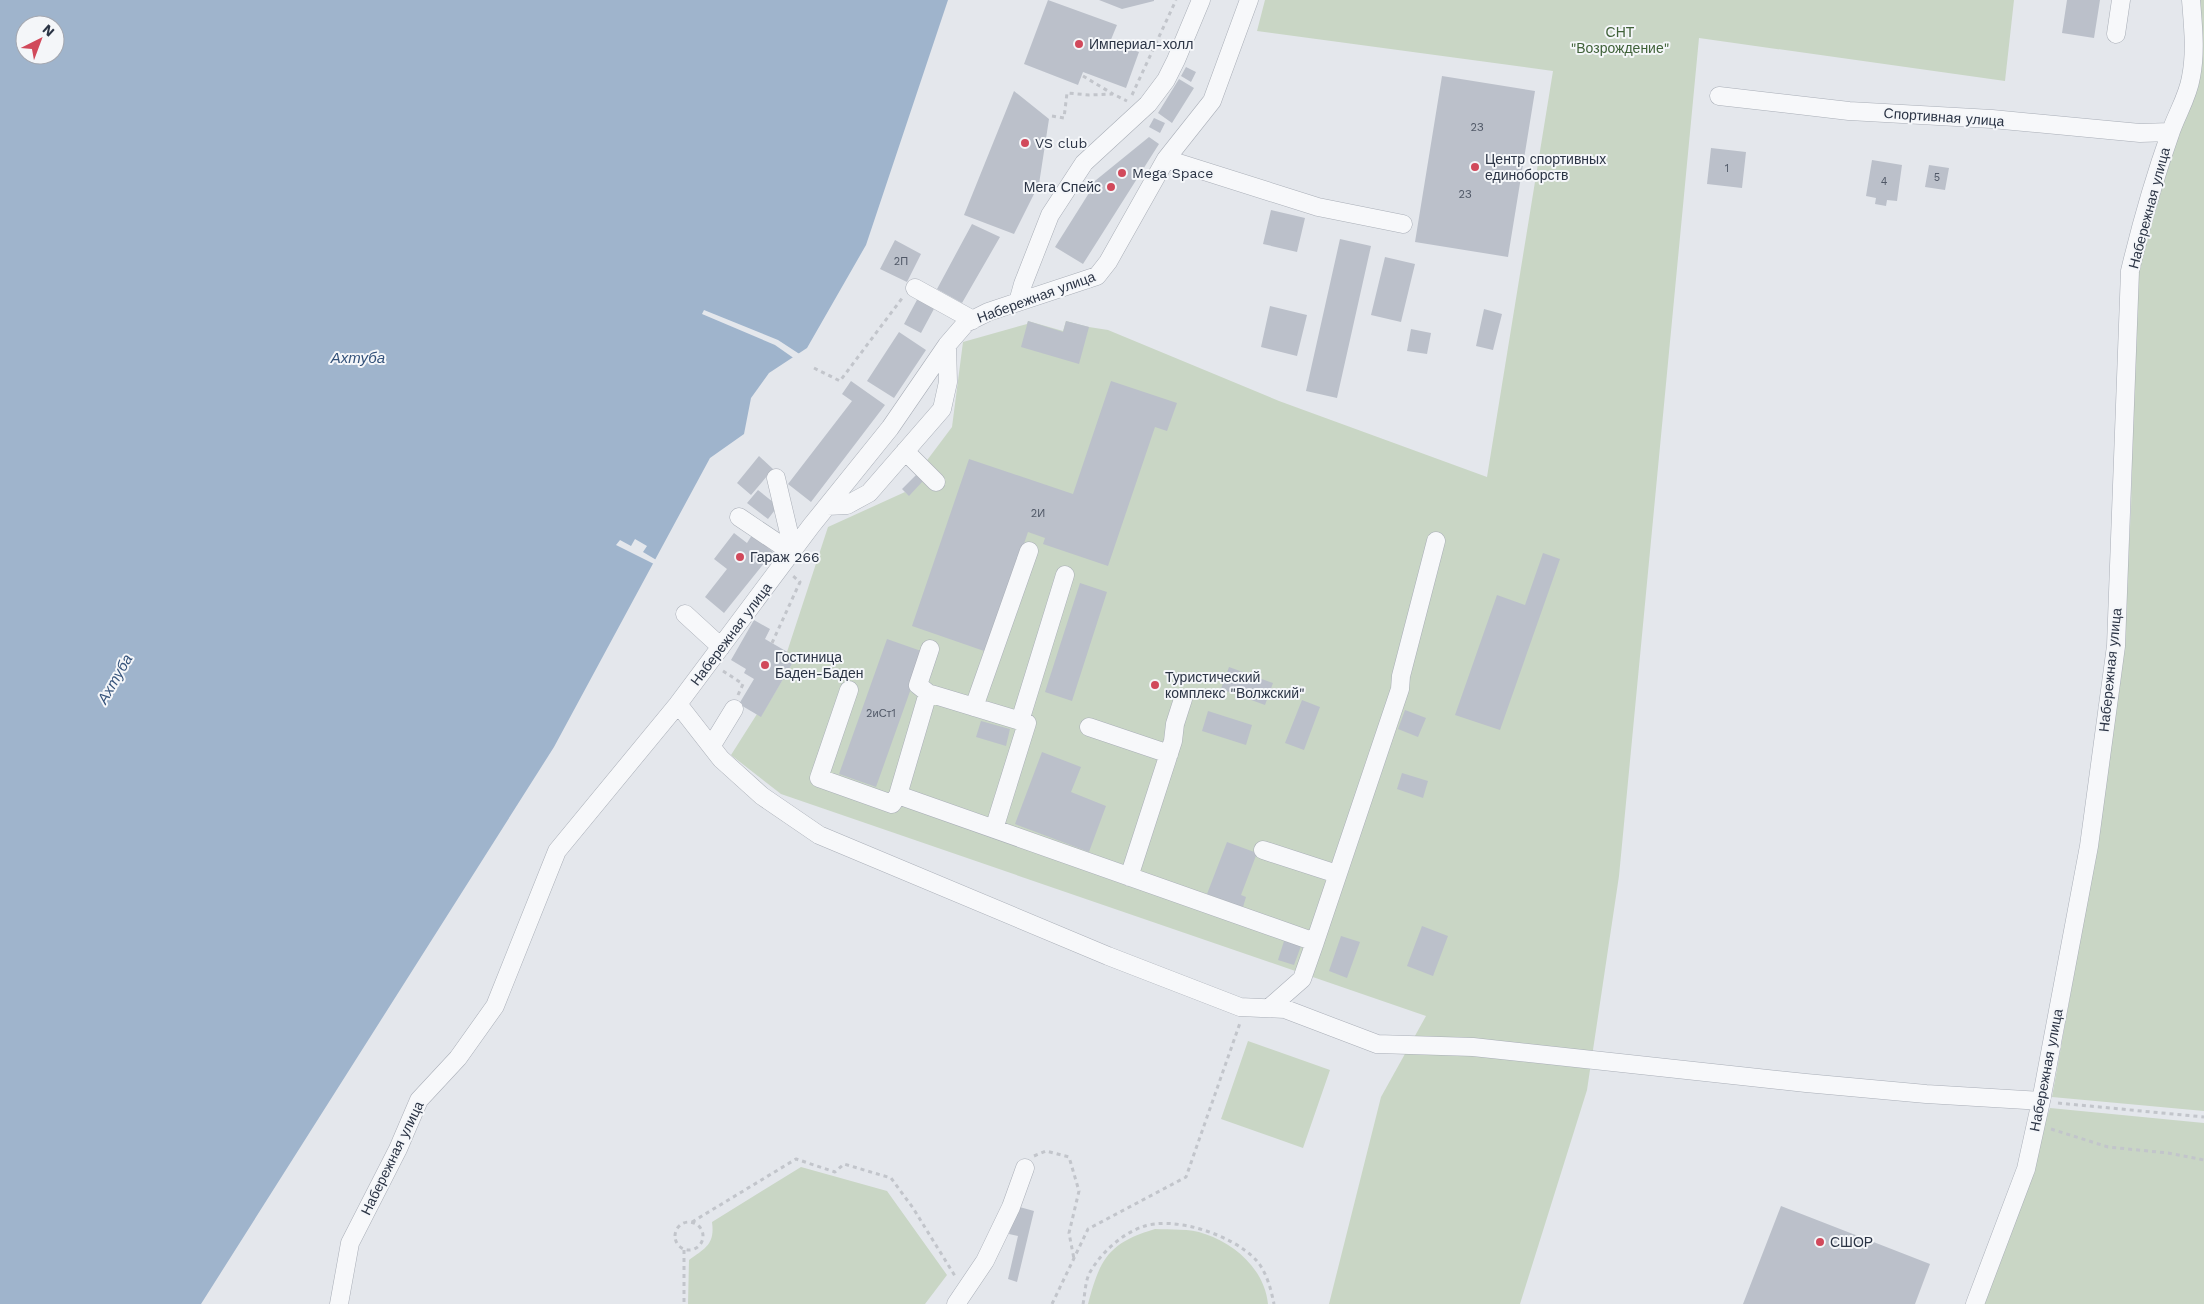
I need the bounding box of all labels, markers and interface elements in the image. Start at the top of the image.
north arrow [15,15,65,65]
text: N [39,21,58,40]
park label: СНТ "Возрождение" [1571,24,1669,56]
place label: Империал-холл [1089,36,1193,52]
marker: Империал-холл [1073,38,1085,50]
street label: Спортивная улица [1883,105,2005,129]
house number: 2З [1470,121,1484,134]
place label: VS club [1035,135,1087,151]
marker: VS club [1019,137,1031,149]
street label: Набережная улица [2125,146,2173,270]
place label: Центр спортивных единоборств [1485,151,1606,183]
marker: Центр спортивных единоборств [1469,161,1481,173]
house number: 1 [1725,162,1729,175]
place label: Mega Space [1132,165,1213,181]
marker: Mega Space [1116,167,1128,179]
house number: 5 [1934,171,1940,184]
house number: 4 [1881,175,1888,188]
place label: Мега Спейс [1024,179,1101,195]
marker: Мега Спейс [1105,181,1117,193]
house number: 2З [1458,188,1472,201]
house number: 2П [894,255,908,268]
street label: Набережная улица [975,268,1098,326]
water label: Ахтуба [330,349,385,367]
house number: 2И [1031,507,1045,520]
place label: Гараж 266 [750,549,819,565]
marker: Гараж 266 [734,551,746,563]
street label: Набережная улица [687,579,775,689]
street label: Набережная улица [2096,607,2124,733]
place label: Гостиница Баден-Баден [775,649,863,681]
water label: Ахтуба [93,651,136,708]
marker: Гостиница Баден-Баден [759,659,771,671]
place label: Туристический комплекс "Волжский" [1165,669,1305,701]
marker: Туристический комплекс "Волжский" [1149,679,1161,691]
house number: 2иСт1 [866,707,896,720]
street label: Набережная улица [2026,1007,2066,1133]
street label: Набережная улица [357,1098,427,1218]
place label: СШОР [1830,1234,1873,1250]
marker: СШОР [1814,1236,1826,1248]

